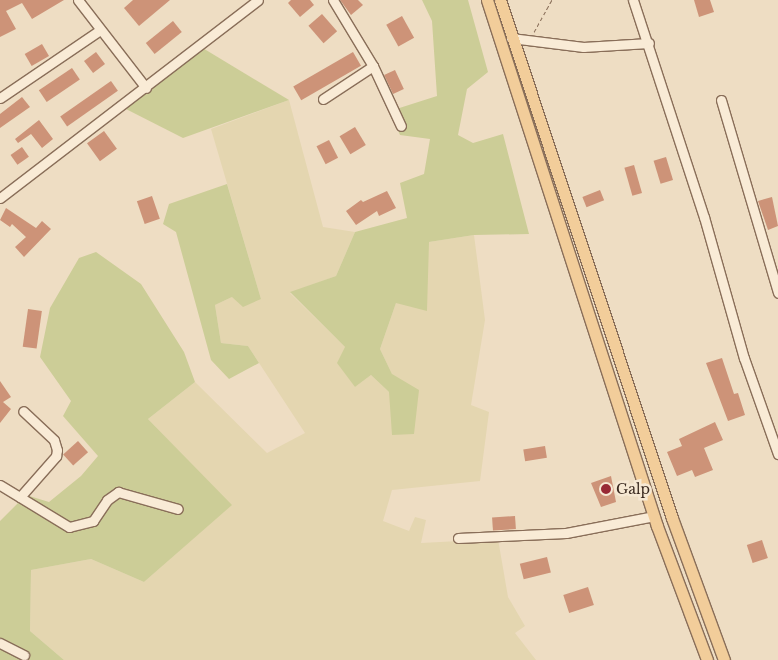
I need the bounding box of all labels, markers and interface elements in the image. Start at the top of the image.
place label: Galp [616,481,650,497]
marker: Galp [600,483,612,495]

